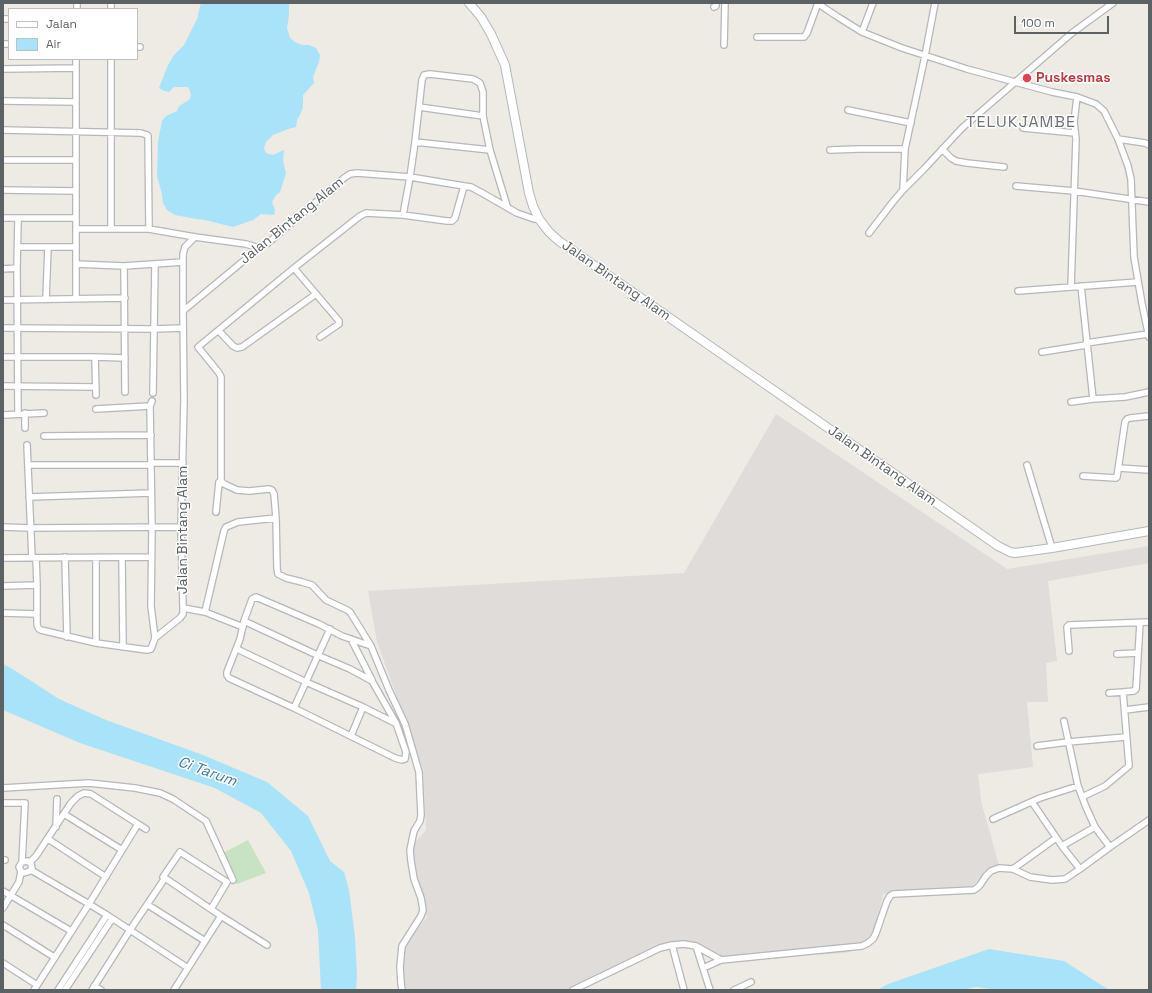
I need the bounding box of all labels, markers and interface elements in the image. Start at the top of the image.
legend [8,8,138,60]
scale bar [1016,8,1111,34]
text: 100 m [1021,15,1055,31]
text: Jalan [46,16,77,32]
text: Air [46,36,61,52]
place label: Puskesmas [1036,70,1111,86]
marker: Puskesmas [1021,72,1033,84]
district label: TELUKJAMBE [966,113,1076,133]
street label: Jalan Bintang Alam [237,174,347,268]
street label: Jalan Bintang Alam [558,237,674,325]
street label: Jalan Bintang Alam [824,422,940,510]
street label: Jalan Bintang Alam [175,466,191,594]
water label: Ci Tarum [175,753,239,791]

